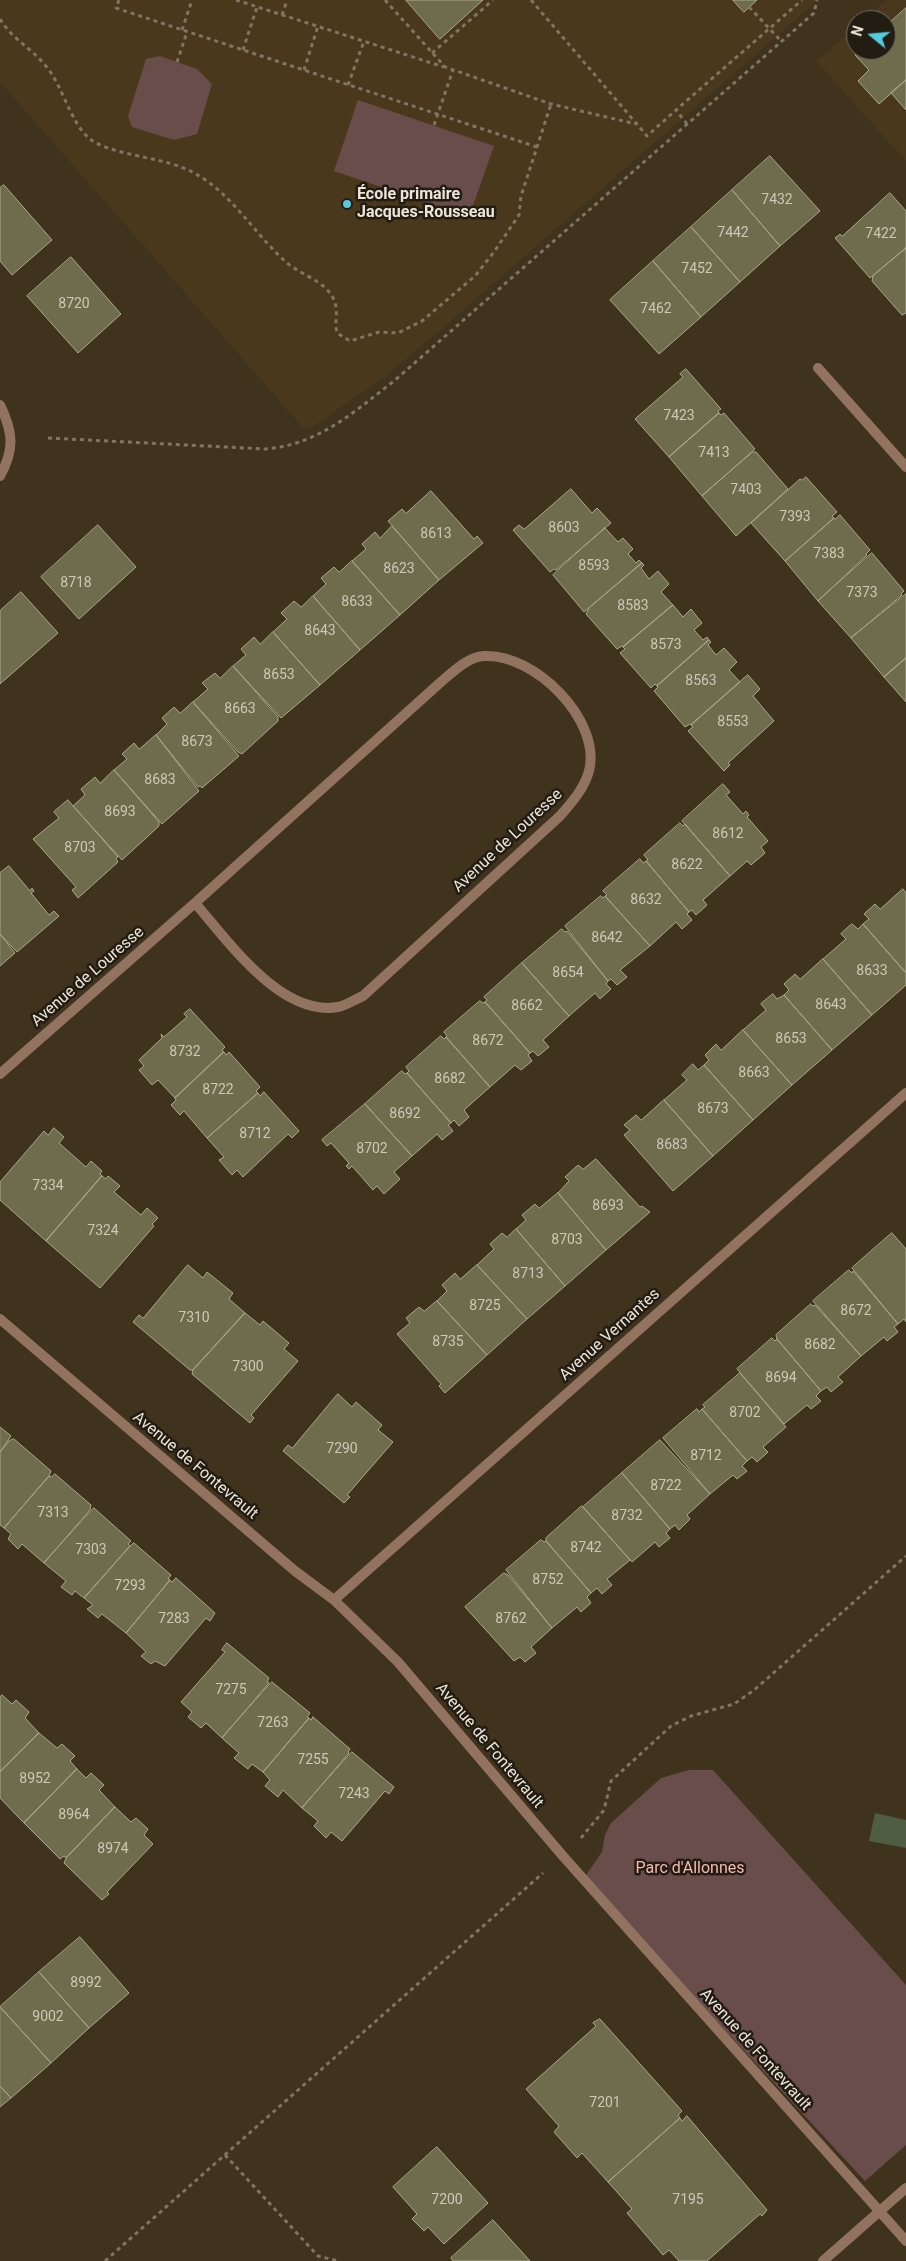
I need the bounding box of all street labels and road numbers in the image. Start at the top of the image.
street label: Avenue de Louresse [449,785,567,897]
street label: Avenue de Louresse [28,923,148,1031]
street label: Avenue Vernantes [556,1285,664,1385]
street label: Avenue de Fontevrault [128,1408,262,1524]
street label: Avenue de Fontevrault [431,1679,547,1813]
street label: Avenue de Fontevrault [695,1985,815,2115]

